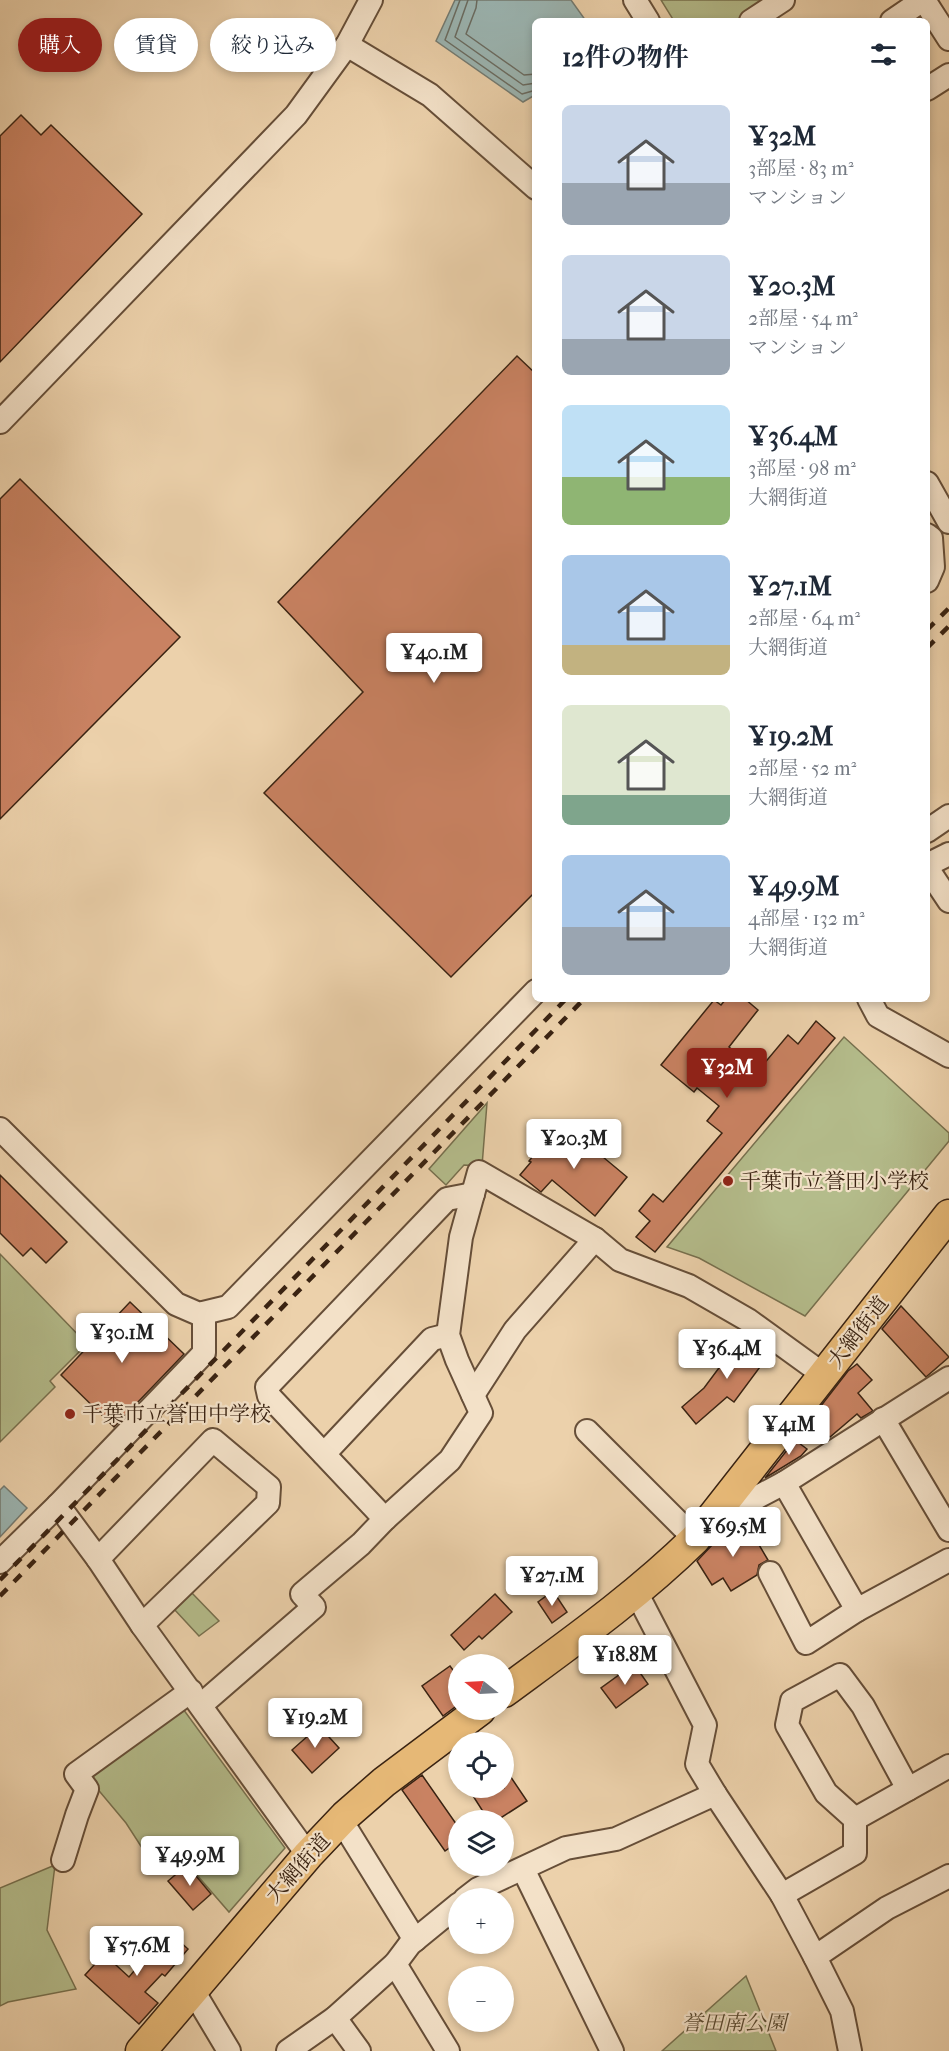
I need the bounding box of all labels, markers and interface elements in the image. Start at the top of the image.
chip: 購入 [18,18,102,72]
chip: 賃貸 [114,18,198,72]
chip: 絞り込み [210,18,336,72]
icon: filters [867,38,900,71]
text: 12件の物件 [562,42,689,73]
text: ¥32M [748,121,816,152]
icon: home [610,129,682,201]
text: 3部屋 · 83 m² [748,157,854,180]
text: マンション [748,186,847,209]
text: ¥20.3M [748,271,835,302]
icon: home [610,279,682,351]
text: 2部屋 · 54 m² [748,307,858,330]
text: マンション [748,336,847,359]
text: ¥36.4M [748,421,838,452]
icon: home [610,429,682,501]
text: 3部屋 · 98 m² [748,457,856,480]
text: 大網街道 [748,486,828,509]
text: ¥27.1M [748,571,832,602]
icon: home [610,579,682,651]
text: 2部屋 · 64 m² [748,607,860,630]
pin: ¥40.1M [385,633,483,684]
text: 大網街道 [748,636,828,659]
text: ¥40.1M [400,641,468,664]
text: ¥19.2M [748,721,833,752]
icon: home [610,729,682,801]
text: 2部屋 · 52 m² [748,757,856,780]
text: 大網街道 [748,786,828,809]
text: ¥49.9M [748,871,839,902]
icon: home [610,879,682,951]
text: 4部屋 · 132 m² [748,907,865,930]
text: 大網街道 [748,936,828,959]
pin: ¥32M [691,1048,763,1099]
text: ¥32M [701,1056,753,1079]
pin: ¥20.3M [525,1119,623,1170]
text: ¥20.3M [540,1127,608,1150]
place label: 千葉市立誉田小学校 [740,1169,929,1193]
marker: 千葉市立誉田小学校 [721,1174,735,1188]
street label: 大網街道 [823,1292,893,1372]
pin: ¥30.1M [73,1313,171,1364]
text: ¥30.1M [90,1321,154,1344]
pin: ¥36.4M [678,1329,776,1380]
text: ¥36.4M [692,1337,762,1360]
place label: 千葉市立誉田中学校 [82,1402,271,1426]
pin: ¥41M [753,1405,825,1456]
marker: 千葉市立誉田中学校 [63,1407,77,1421]
text: ¥41M [763,1413,815,1436]
pin: ¥69.5M [684,1507,782,1558]
text: ¥69.5M [700,1515,766,1538]
pin: ¥27.1M [503,1556,601,1607]
text: ¥27.1M [520,1564,584,1587]
pin: ¥18.8M [576,1635,674,1686]
text: ¥18.8M [593,1643,657,1666]
north arrow [448,1654,514,1720]
map controls [448,1654,514,2032]
pin: ¥19.2M [266,1698,364,1749]
text: ¥19.2M [282,1706,348,1729]
button: locate [448,1732,514,1798]
button: layers [448,1810,514,1876]
street label: 大網街道 [261,1829,335,1907]
pin: ¥49.9M [141,1836,239,1887]
text: ¥49.9M [155,1844,225,1867]
button: + [448,1888,514,1954]
pin: ¥57.6M [88,1926,186,1977]
text: ¥57.6M [104,1934,170,1957]
button: − [448,1966,514,2032]
park label: 誉田南公園 [682,2011,789,2035]

